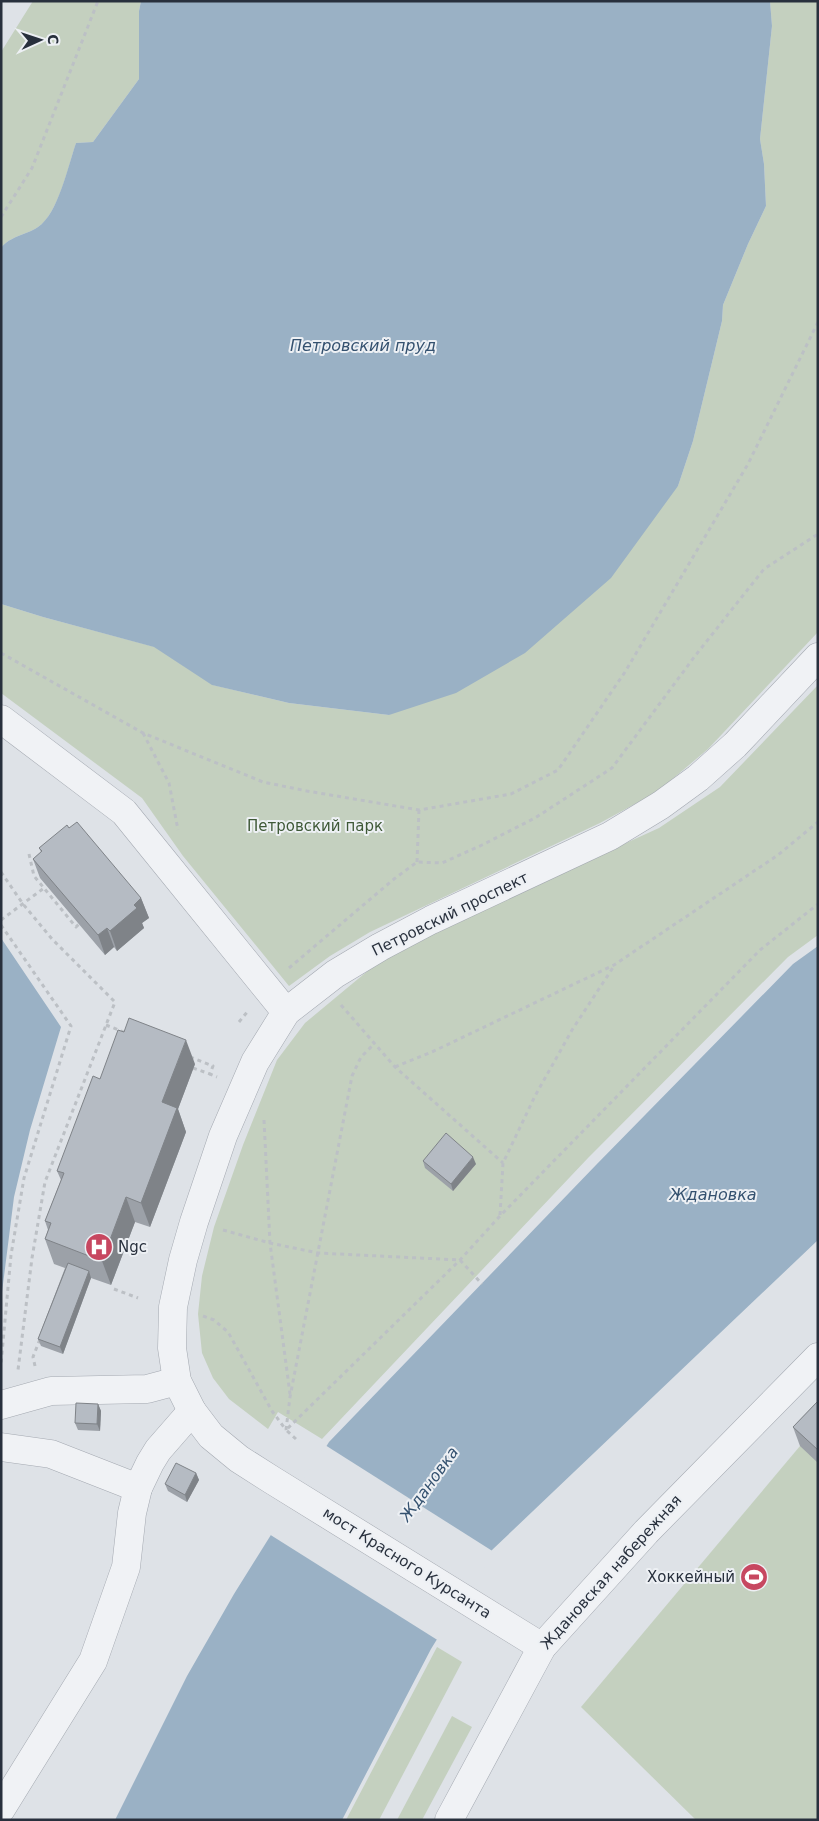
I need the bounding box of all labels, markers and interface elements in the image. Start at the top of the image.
north arrow [15,15,65,65]
text: С [45,34,61,45]
water label: Петровский пруд [290,336,436,355]
park label: Петровский парк [247,817,383,835]
street label: Петровский проспект [369,868,531,960]
water label: Ждановка [668,1185,757,1204]
hospital icon: Ngc [84,1232,114,1262]
place label: Ngc [118,1238,147,1256]
water label: Ждановка [395,1443,462,1526]
street label: Ждановская набережная [537,1491,685,1653]
street label: мост Красного Курсанта [320,1504,494,1622]
sports icon: Хоккейный [739,1562,769,1592]
place label: Хоккейный [647,1568,735,1586]

